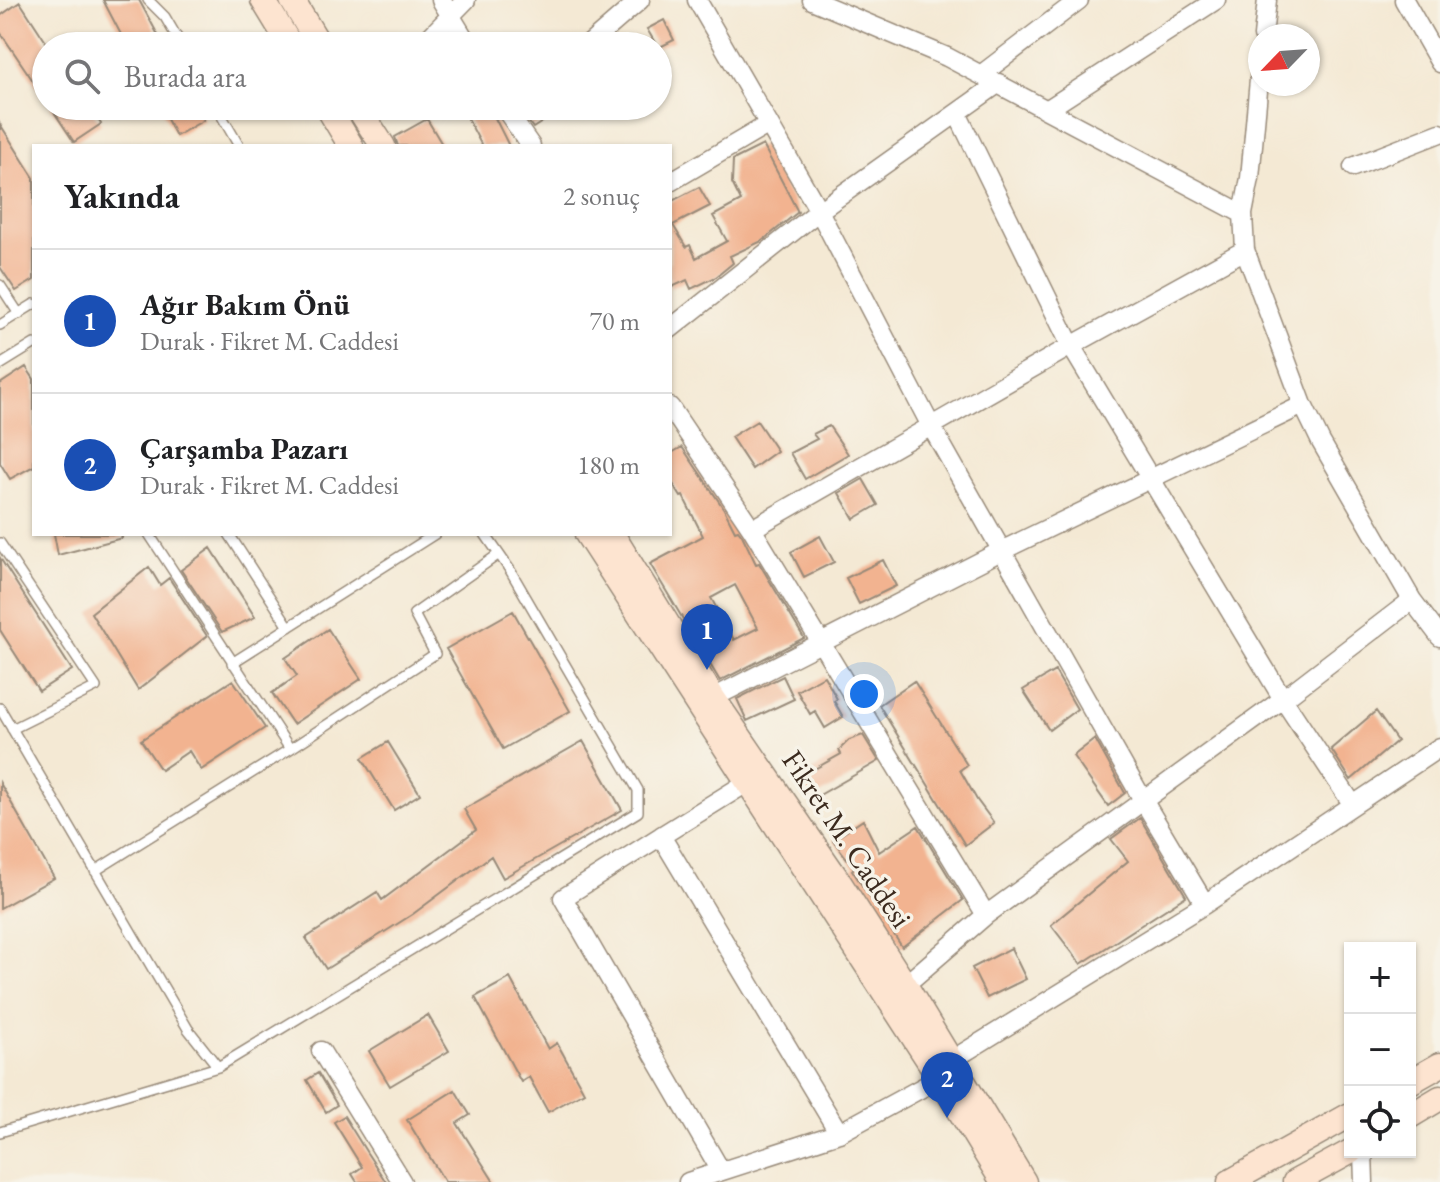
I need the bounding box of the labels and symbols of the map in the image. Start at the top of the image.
north arrow [1248,24,1320,96]
pin: 1 [681,604,733,670]
your location [844,674,884,714]
street label: Fikret M. Caddesi [774,742,921,935]
pin: 2 [921,1052,973,1118]

